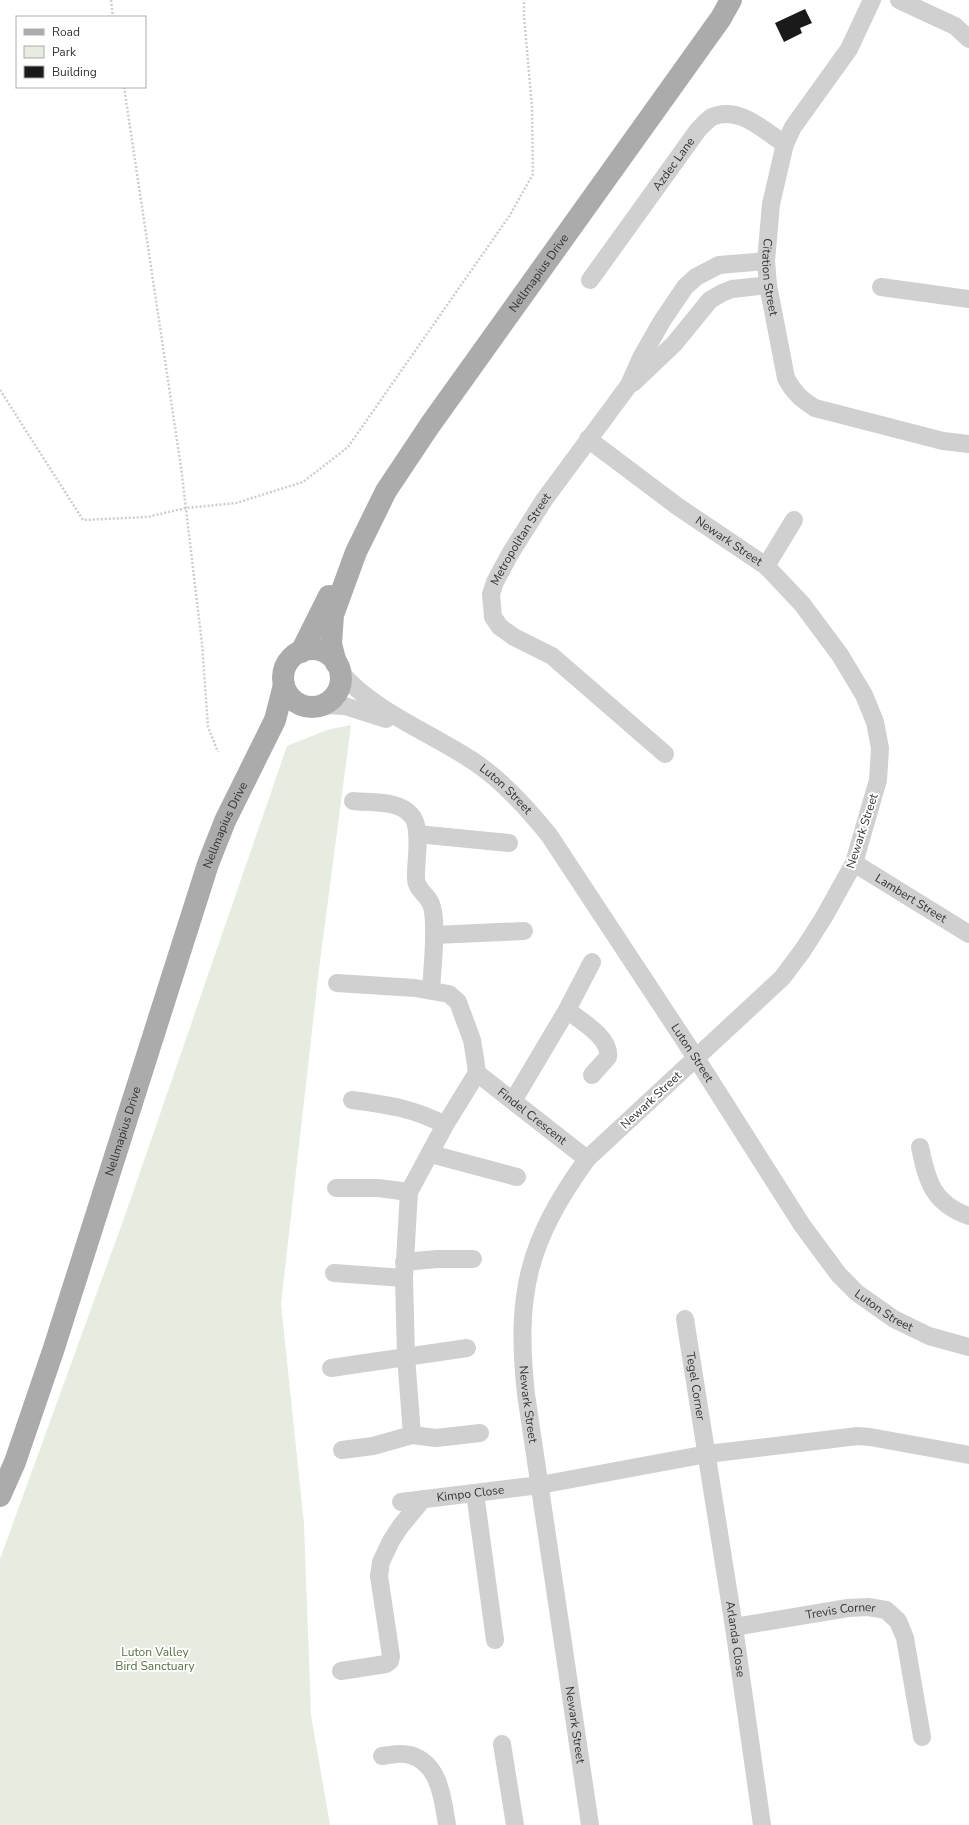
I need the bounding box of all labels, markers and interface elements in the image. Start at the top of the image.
legend [16,16,146,88]
text: Road [52,24,80,40]
text: Park [52,44,77,60]
text: Building [52,64,97,80]
street label: Azdec Lane [649,134,698,194]
street label: Nellmapius Drive [505,230,572,315]
street label: Citation Street [758,238,782,318]
street label: Metropolitan Street [487,489,555,588]
street label: Newark Street [692,513,766,570]
street label: Luton Street [476,760,536,818]
street label: Nellmapius Drive [199,779,251,871]
street label: Newark Street [842,791,882,870]
street label: Lambert Street [872,870,950,927]
street label: Luton Street [667,1020,718,1086]
street label: Newark Street [617,1067,685,1132]
street label: Findel Crescent [494,1084,571,1149]
street label: Nellmapius Drive [101,1085,145,1178]
street label: Luton Street [851,1286,917,1335]
street label: Tegel Corner [682,1351,709,1422]
street label: Newark Street [515,1365,541,1445]
street label: Kimpo Close [436,1481,505,1506]
street label: Trevis Corner [804,1599,878,1623]
street label: Arlanda Close [722,1600,749,1678]
park label: Luton Valley Bird Sanctuary [115,1644,196,1674]
street label: Newark Street [561,1685,589,1765]

